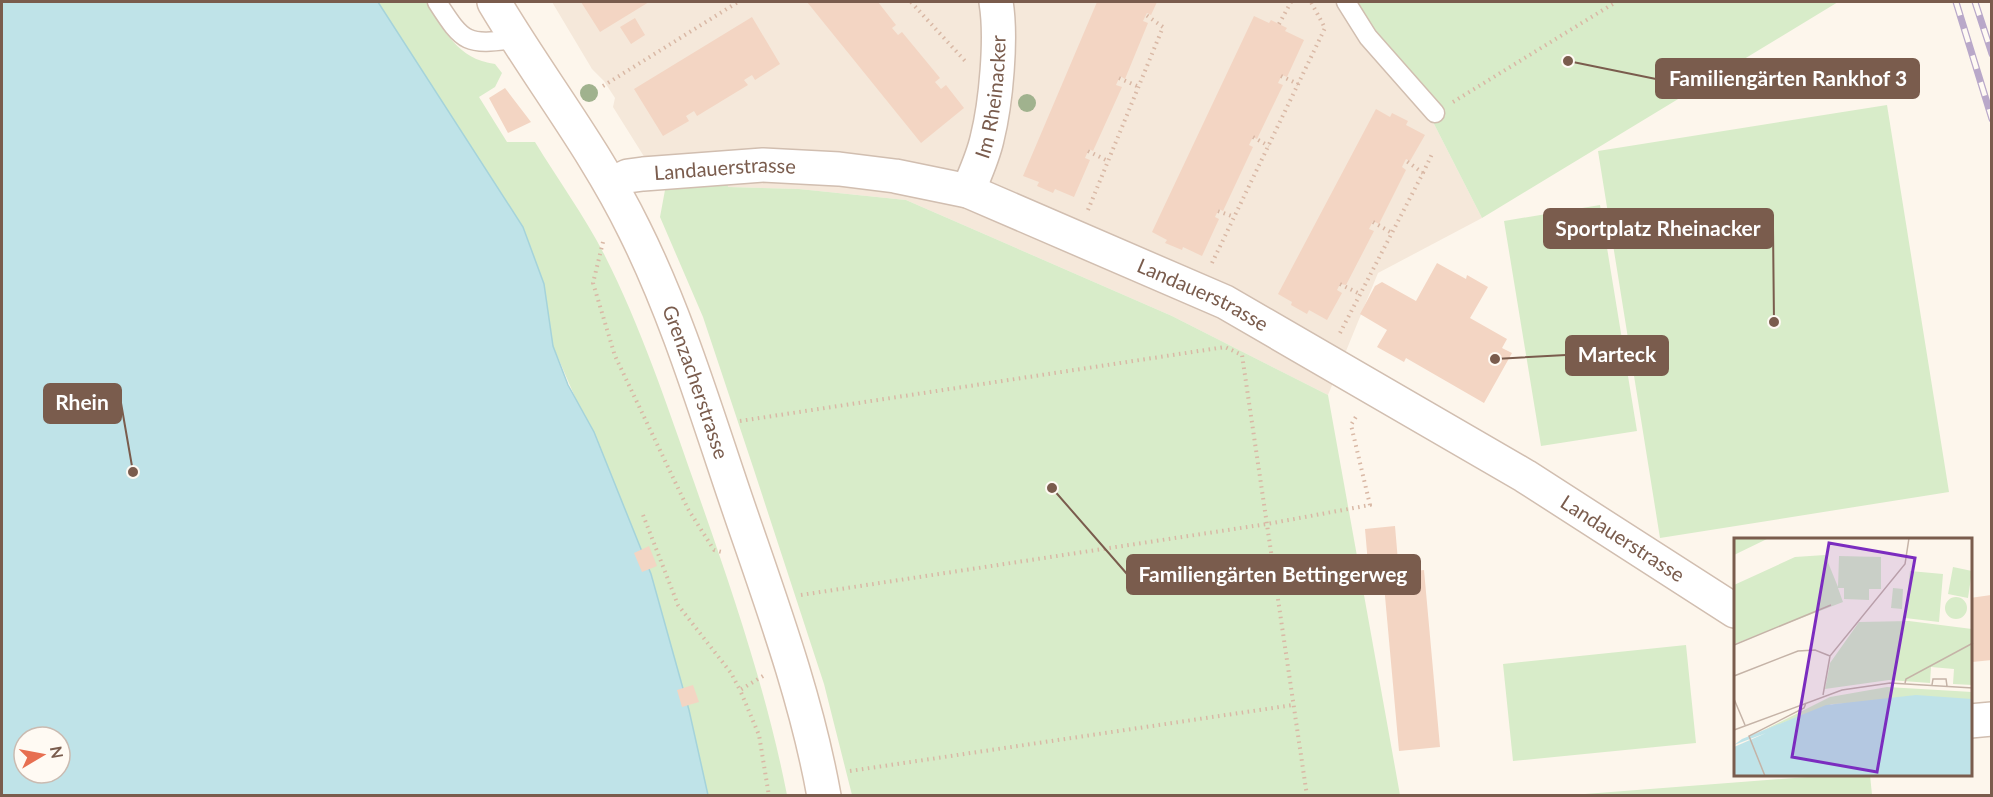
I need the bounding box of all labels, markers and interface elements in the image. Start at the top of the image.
street label: Im Rheinacker [969,34,1009,161]
callout: Familiengärten Rankhof 3 [1656,59,1919,98]
text: Familiengärten Rankhof 3 [1669,65,1907,90]
street label: Landauerstrasse [653,152,797,184]
callout: Sportplatz Rheinacker [1544,209,1773,248]
text: Sportplatz Rheinacker [1555,215,1761,240]
street label: Landauerstrasse [1134,253,1273,336]
street label: Grenzacherstrasse [658,301,734,462]
callout: Marteck [1566,336,1668,375]
text: Marteck [1578,341,1657,366]
callout: Rhein [44,384,121,423]
text: Rhein [55,389,109,414]
street label: Landauerstrasse [1557,489,1689,586]
inset map [1734,538,1972,776]
callout: Familiengärten Bettingerweg [1127,555,1420,594]
text: Familiengärten Bettingerweg [1139,561,1407,586]
north arrow [12,725,72,785]
text: N [47,745,68,760]

